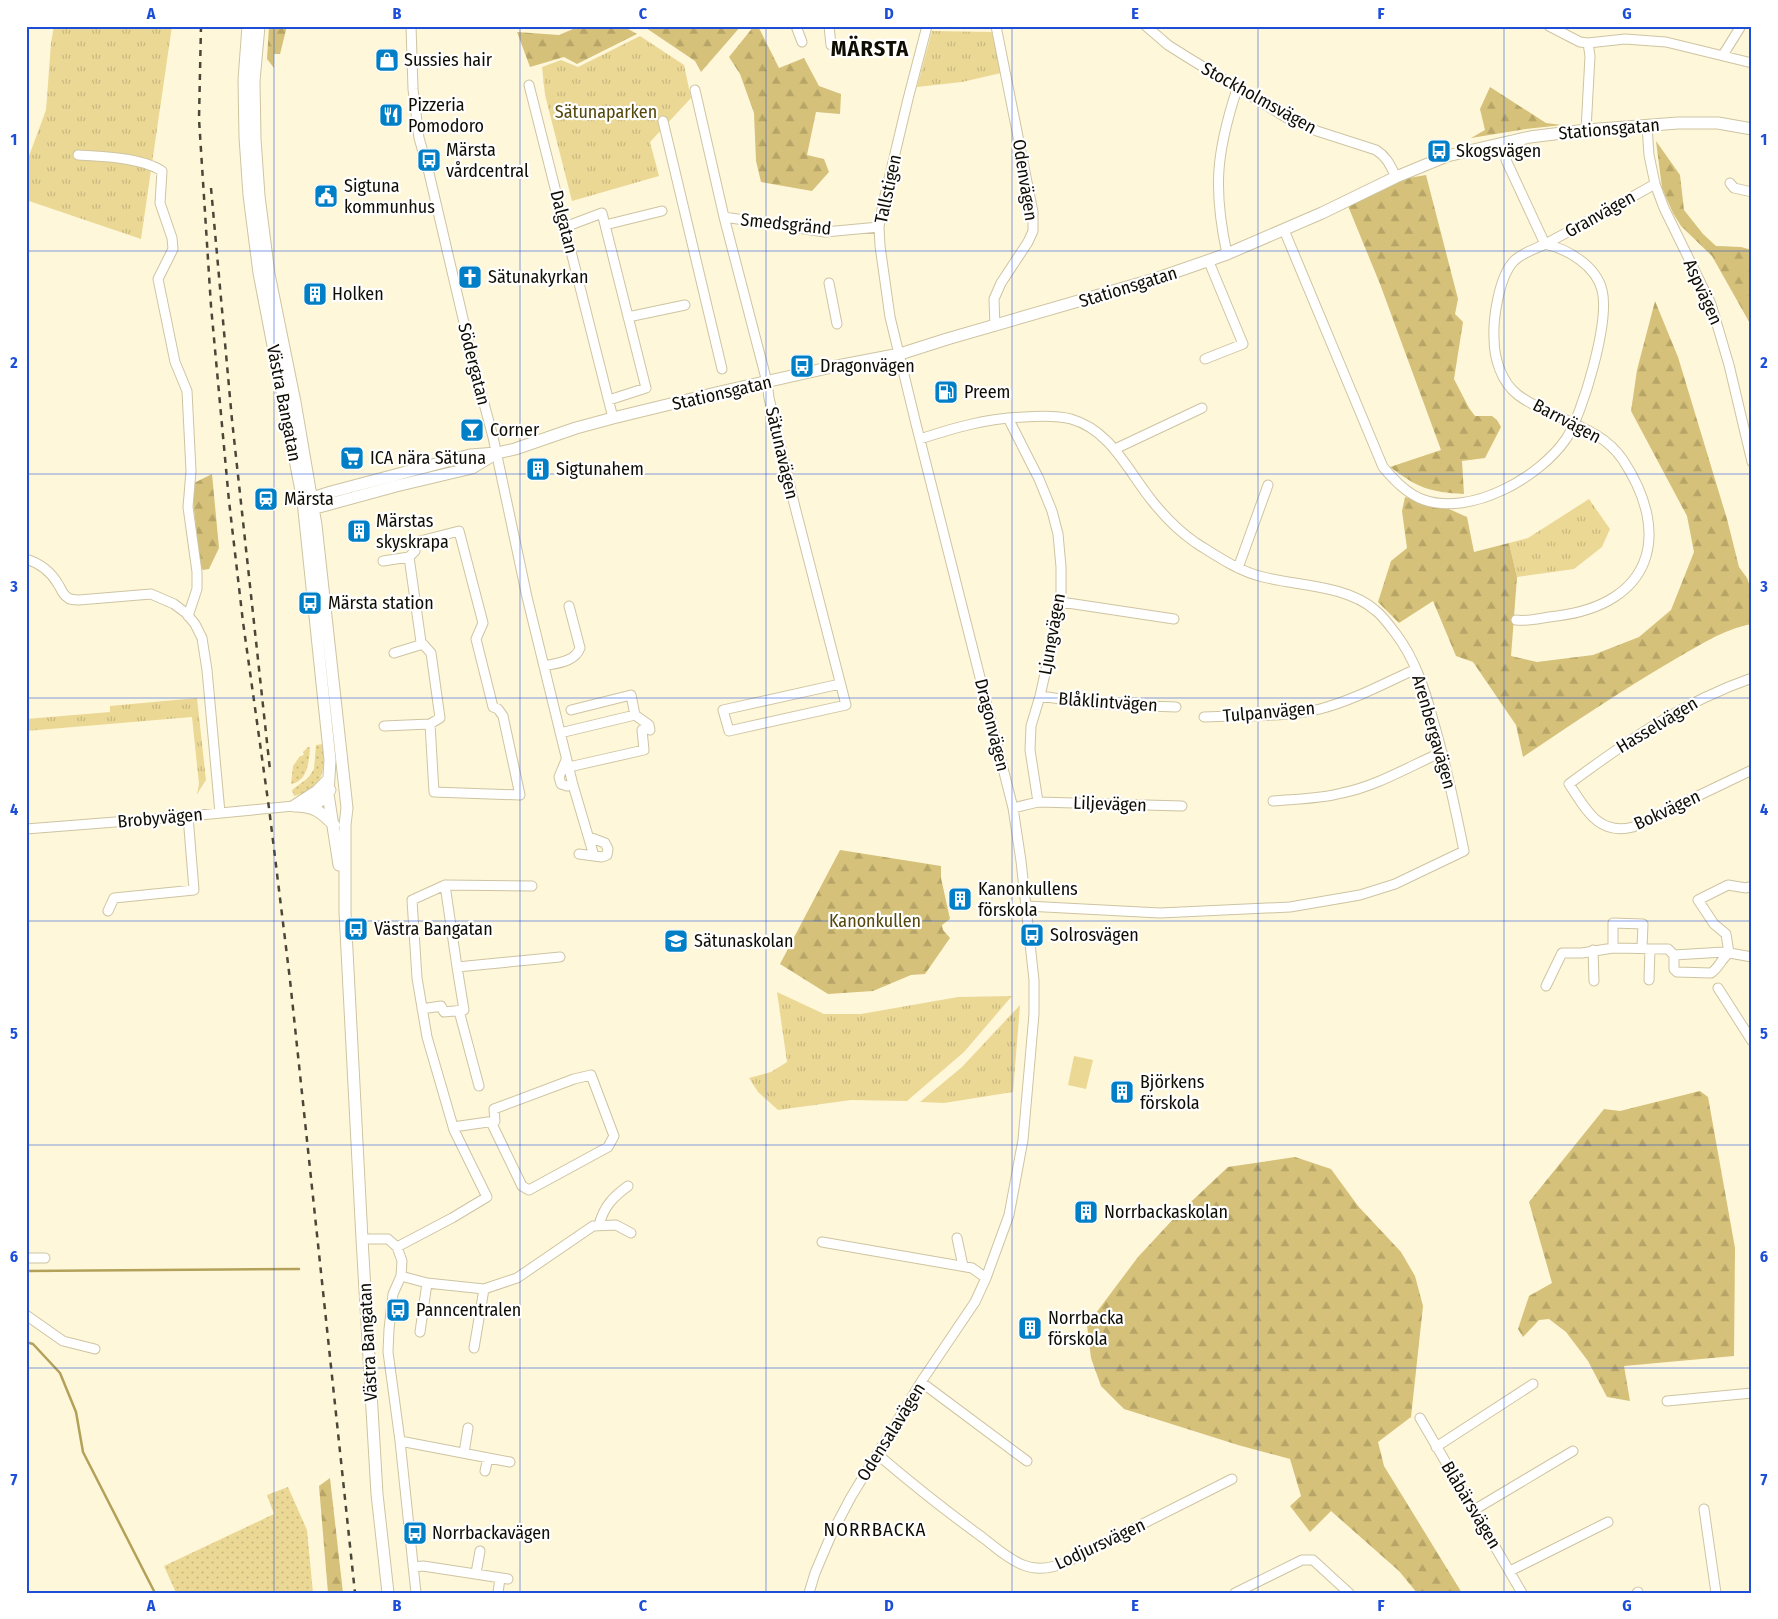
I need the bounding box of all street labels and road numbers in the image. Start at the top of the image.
street label: Stockholmsvägen [1198,57,1320,139]
street label: Stationsgatan [1557,114,1661,144]
street label: Odenvägen [1008,138,1042,222]
street label: Tallstigen [870,152,906,226]
street label: Granvägen [1561,186,1639,242]
street label: Dalgatan [546,188,582,256]
street label: Smedsgränd [740,208,832,240]
street label: Aspvägen [1679,256,1727,328]
street label: Stationsgatan [1076,262,1180,312]
street label: Södergatan [453,321,495,407]
street label: Västra Bangatan [262,343,306,463]
street label: Stationsgatan [670,371,774,415]
street label: Barrvägen [1529,394,1605,448]
street label: Sätunavägen [761,405,803,501]
street label: Ljungvägen [1034,591,1070,677]
street label: Arenbergavägen [1407,672,1461,792]
street label: Dragonvägen [970,676,1014,774]
street label: Blåklintvägen [1058,688,1158,716]
street label: Hasselvägen [1612,692,1702,758]
street label: Tulpanvägen [1222,697,1316,727]
street label: Bokvägen [1630,785,1704,835]
street label: Liljevägen [1073,792,1147,816]
street label: Brobyvägen [116,803,204,833]
street label: Västra Bangatan [354,1282,382,1402]
street label: Odensalavägen [852,1379,930,1485]
street label: Blåbärsvägen [1436,1457,1506,1553]
street label: Lodjursvägen [1051,1514,1149,1574]

